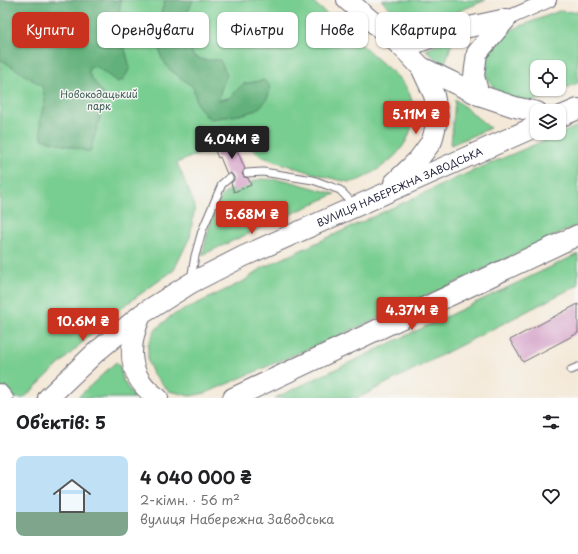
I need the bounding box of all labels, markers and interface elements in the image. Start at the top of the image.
chip: Купити [12,12,89,48]
chip: Орендувати [97,12,209,48]
chip: Фільтри [217,12,298,48]
chip: Нове [306,12,368,48]
chip: Квартира [376,12,470,48]
map controls [530,60,566,140]
button: locate [530,60,566,96]
park label: Новокодацький парк [60,86,138,113]
pin: 5.11M ₴ [379,101,453,135]
text: 5.11M ₴ [392,104,440,123]
button: layers [530,104,566,140]
pin: 4.04M ₴ [195,126,269,160]
text: 4.04M ₴ [204,129,260,148]
street label: ВУЛИЦЯ НАБЕРЕЖНА ЗАВОДСЬКА [314,143,485,230]
pin: 5.68M ₴ [215,201,289,235]
text: 5.68M ₴ [225,204,279,223]
pin: 4.37M ₴ [375,297,449,331]
text: 4.37M ₴ [386,300,438,319]
pin: 10.6M ₴ [46,308,120,342]
text: 10.6M ₴ [57,311,109,330]
text: Об’єктів: 5 [16,409,106,435]
icon: filters [540,411,562,433]
text: 4 040 000 ₴ [140,464,252,490]
icon: home [48,472,96,520]
icon: heart [540,485,562,507]
text: 2-кімн. · 56 m² [140,490,240,509]
text: вулиця Набережна Заводська [140,509,334,528]

